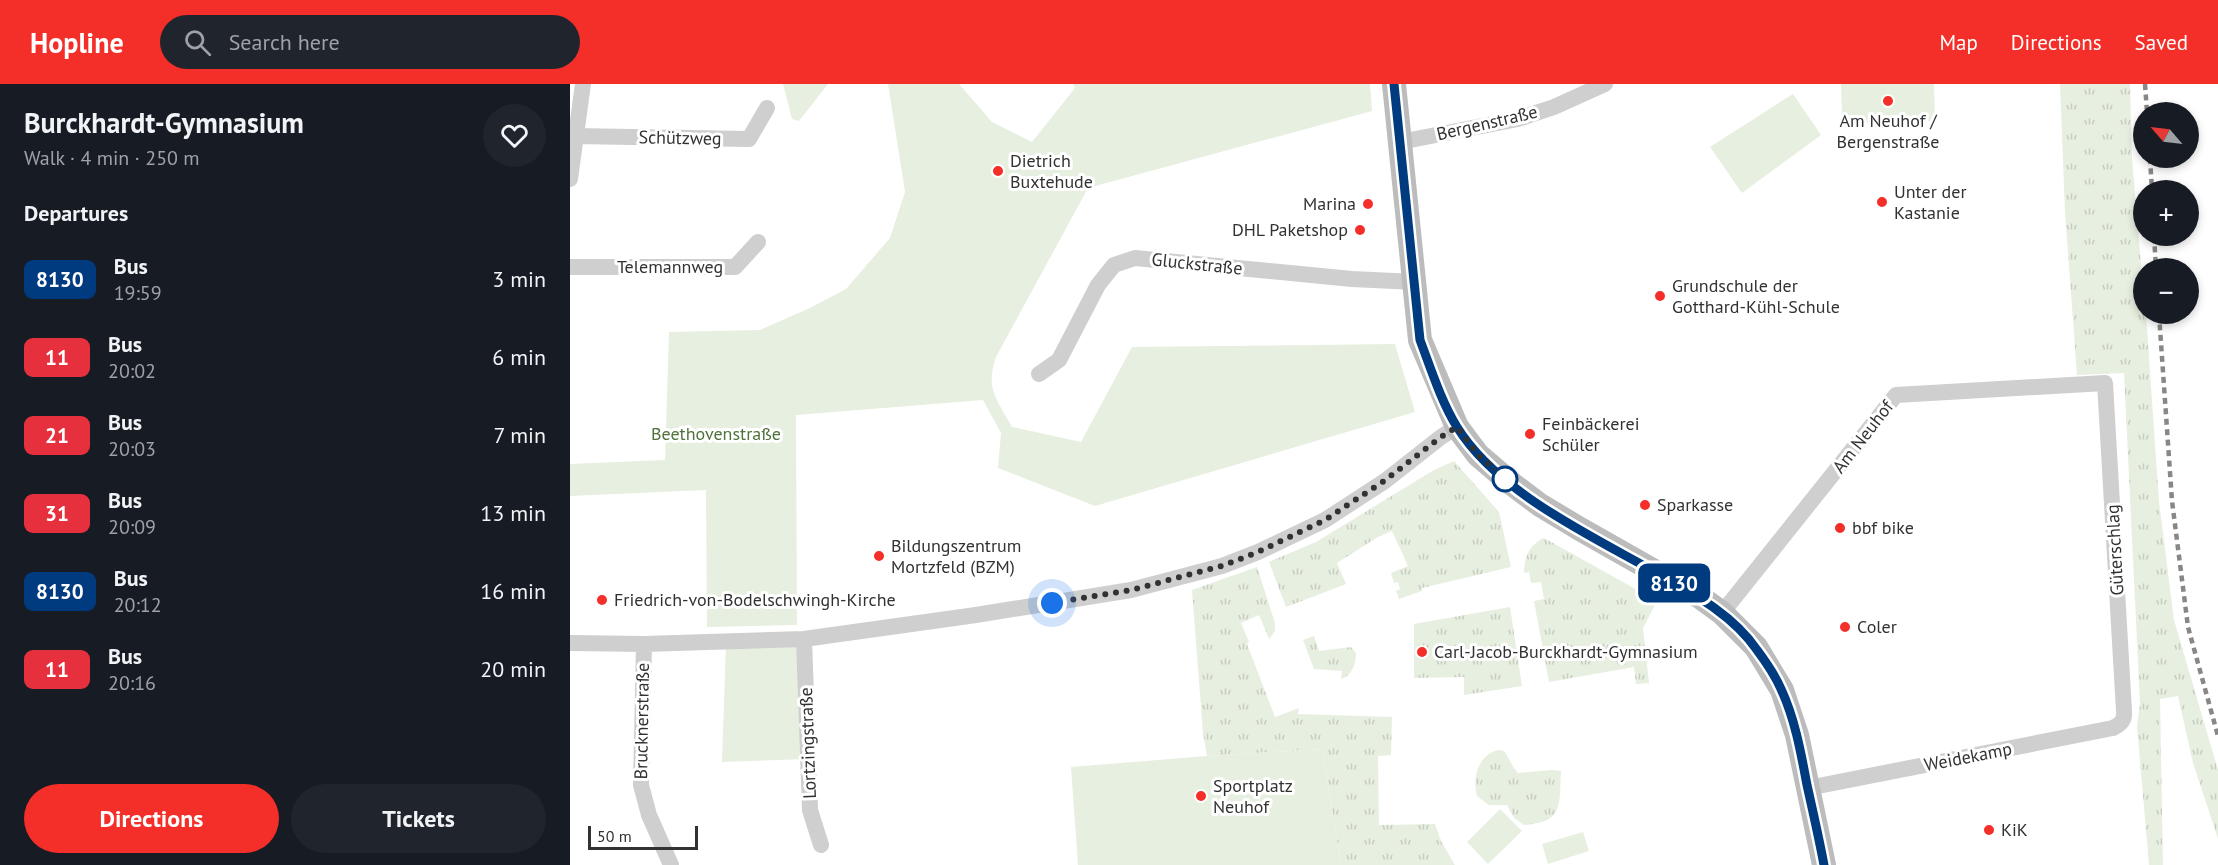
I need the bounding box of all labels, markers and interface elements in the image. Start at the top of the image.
search box [160,15,580,69]
text: Hopline [30,24,124,61]
icon: search [181,26,214,59]
text: Search here [229,28,340,56]
text: Map [1939,29,1978,56]
text: Directions [2011,29,2102,56]
text: Saved [2135,29,2188,56]
marker: Am Neuhof / Bergenstraße [1881,94,1895,108]
street label: Bergenstraße [1434,100,1540,145]
north arrow [2133,102,2199,168]
map controls [2133,102,2199,324]
text: Burckhardt-Gymnasium [24,104,304,141]
button: heart [483,104,546,167]
place label: Am Neuhof / Bergenstraße [1837,109,1939,153]
street label: Schützweg [638,125,722,150]
text: Walk · 4 min · 250 m [24,145,200,171]
place label: Dietrich Buxtehude [1010,149,1093,193]
marker: Dietrich Buxtehude [991,164,1005,178]
place label: Unter der Kastanie [1894,180,1967,224]
button: + [2133,180,2199,246]
place label: Marina [1303,192,1356,215]
marker: Unter der Kastanie [1875,195,1889,209]
marker: Marina [1361,197,1375,211]
text: Departures [24,199,128,227]
place label: DHL Paketshop [1232,218,1348,241]
marker: DHL Paketshop [1353,223,1367,237]
street label: Gluckstraße [1150,247,1244,280]
text: Bus [114,252,148,280]
street label: Telemannweg [617,255,723,278]
button: − [2133,258,2199,324]
text: 3 min [492,265,546,293]
text: 8130 [36,266,84,293]
place label: Grundschule der Gotthard-Kühl-Schule [1672,274,1840,318]
text: 19:59 [114,280,162,306]
marker: Grundschule der Gotthard-Kühl-Schule [1653,289,1667,303]
text: Bus [108,330,142,358]
text: 6 min [492,343,546,371]
text: 11 [45,344,69,371]
text: 20:02 [108,358,156,384]
street label: Am Neuhof [1827,395,1899,478]
text: Bus [108,408,142,436]
place label: Feinbäckerei Schüler [1542,412,1640,456]
text: 7 min [494,421,546,449]
text: 21 [45,422,69,449]
park label: Beethovenstraße [651,422,781,445]
marker: Feinbäckerei Schüler [1523,427,1537,441]
text: 20:03 [108,436,156,462]
unlabelled marker [1492,466,1518,492]
text: Bus [108,486,142,514]
place label: Sparkasse [1657,493,1733,516]
marker: Sparkasse [1638,498,1652,512]
text: 13 min [480,499,546,527]
text: 31 [45,500,69,527]
street label: Güterschlag [2101,504,2128,596]
text: 20:09 [108,514,156,540]
place label: bbf bike [1852,516,1914,539]
marker: bbf bike [1833,521,1847,535]
place label: Bildungszentrum Mortzfeld (BZM) [891,534,1021,578]
marker: Bildungszentrum Mortzfeld (BZM) [872,549,886,563]
text: Bus [114,564,148,592]
line badge: 8130 [1632,564,1716,602]
text: 8130 [1650,570,1698,597]
text: 16 min [480,577,546,605]
text: 8130 [36,578,84,605]
place label: Friedrich-von-Bodelschwingh-Kirche [614,588,896,611]
your location [1037,588,1067,618]
text: 20:12 [114,592,162,618]
marker: Friedrich-von-Bodelschwingh-Kirche [595,593,609,607]
place label: Coler [1857,615,1897,638]
marker: Coler [1838,620,1852,634]
place label: Carl-Jacob-Burckhardt-Gymnasium [1434,640,1698,663]
text: Bus [108,642,142,670]
marker: Carl-Jacob-Burckhardt-Gymnasium [1415,645,1429,659]
text: 20 min [480,655,546,683]
text: 11 [45,656,69,683]
street label: Brucknerstraße [629,662,654,780]
text: 20:16 [108,670,156,696]
street label: Lortzingstraße [794,687,821,799]
street label: Weidekamp [1922,737,2014,776]
place label: Sportplatz Neuhof [1213,774,1293,818]
button: Directions [24,784,279,853]
button: Tickets [291,784,546,853]
marker: Sportplatz Neuhof [1194,789,1208,803]
place label: KiK [2001,818,2028,841]
scale bar [588,823,698,850]
marker: KiK [1982,823,1996,837]
text: 50 m [597,826,632,846]

